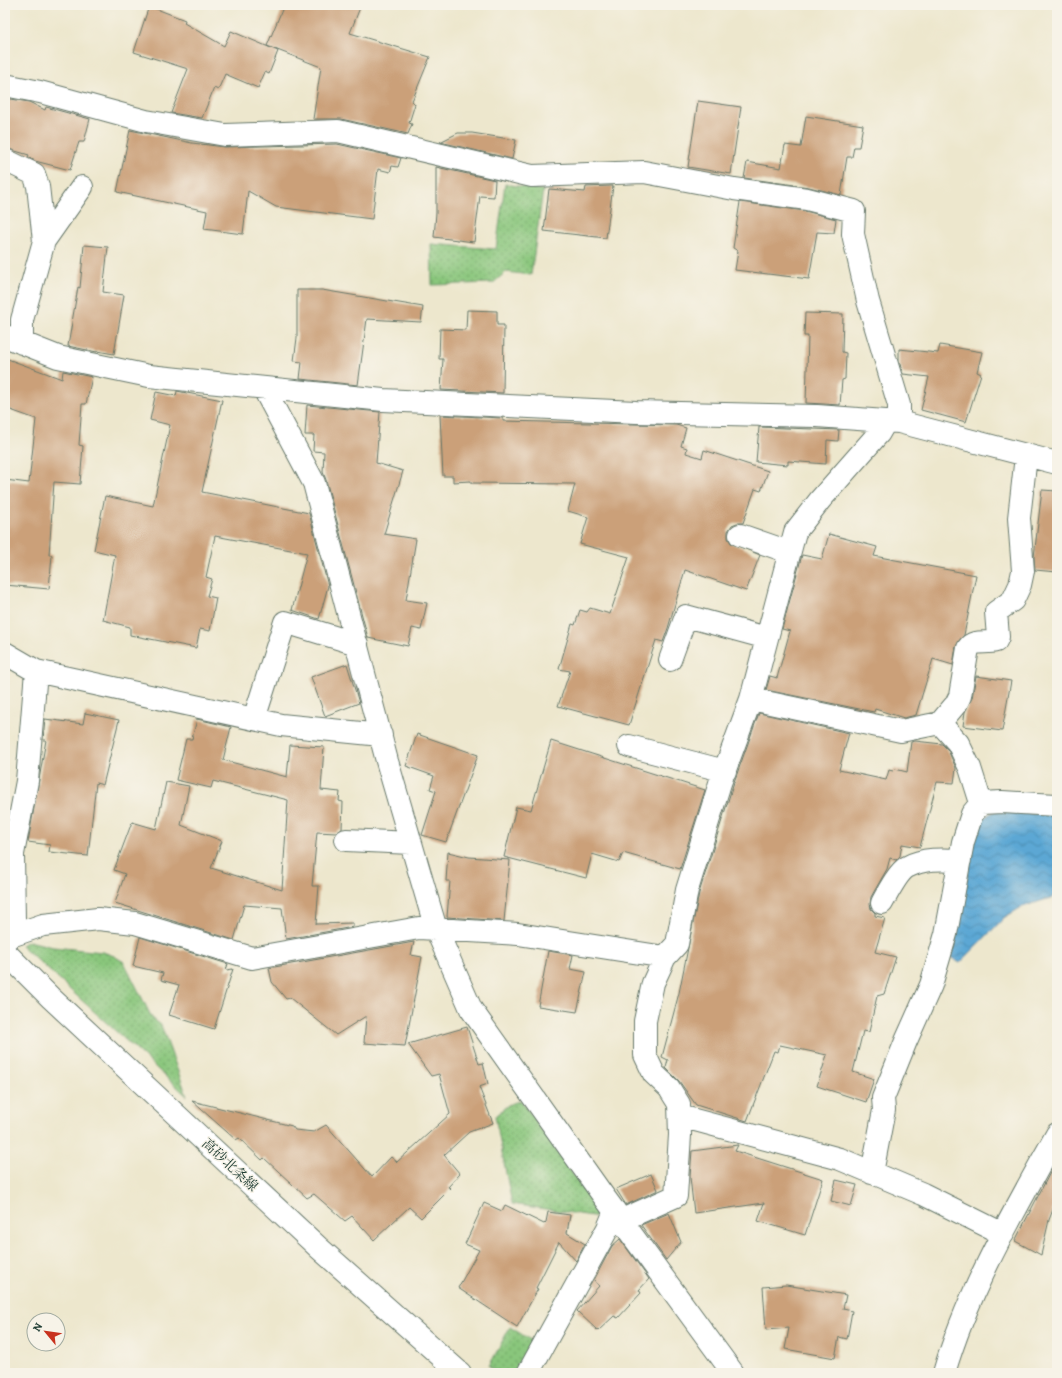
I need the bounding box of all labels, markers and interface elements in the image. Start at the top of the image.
street label: 高砂北条線 [198,1134,262,1196]
north arrow [26,1312,66,1352]
text: N [29,1320,46,1335]

